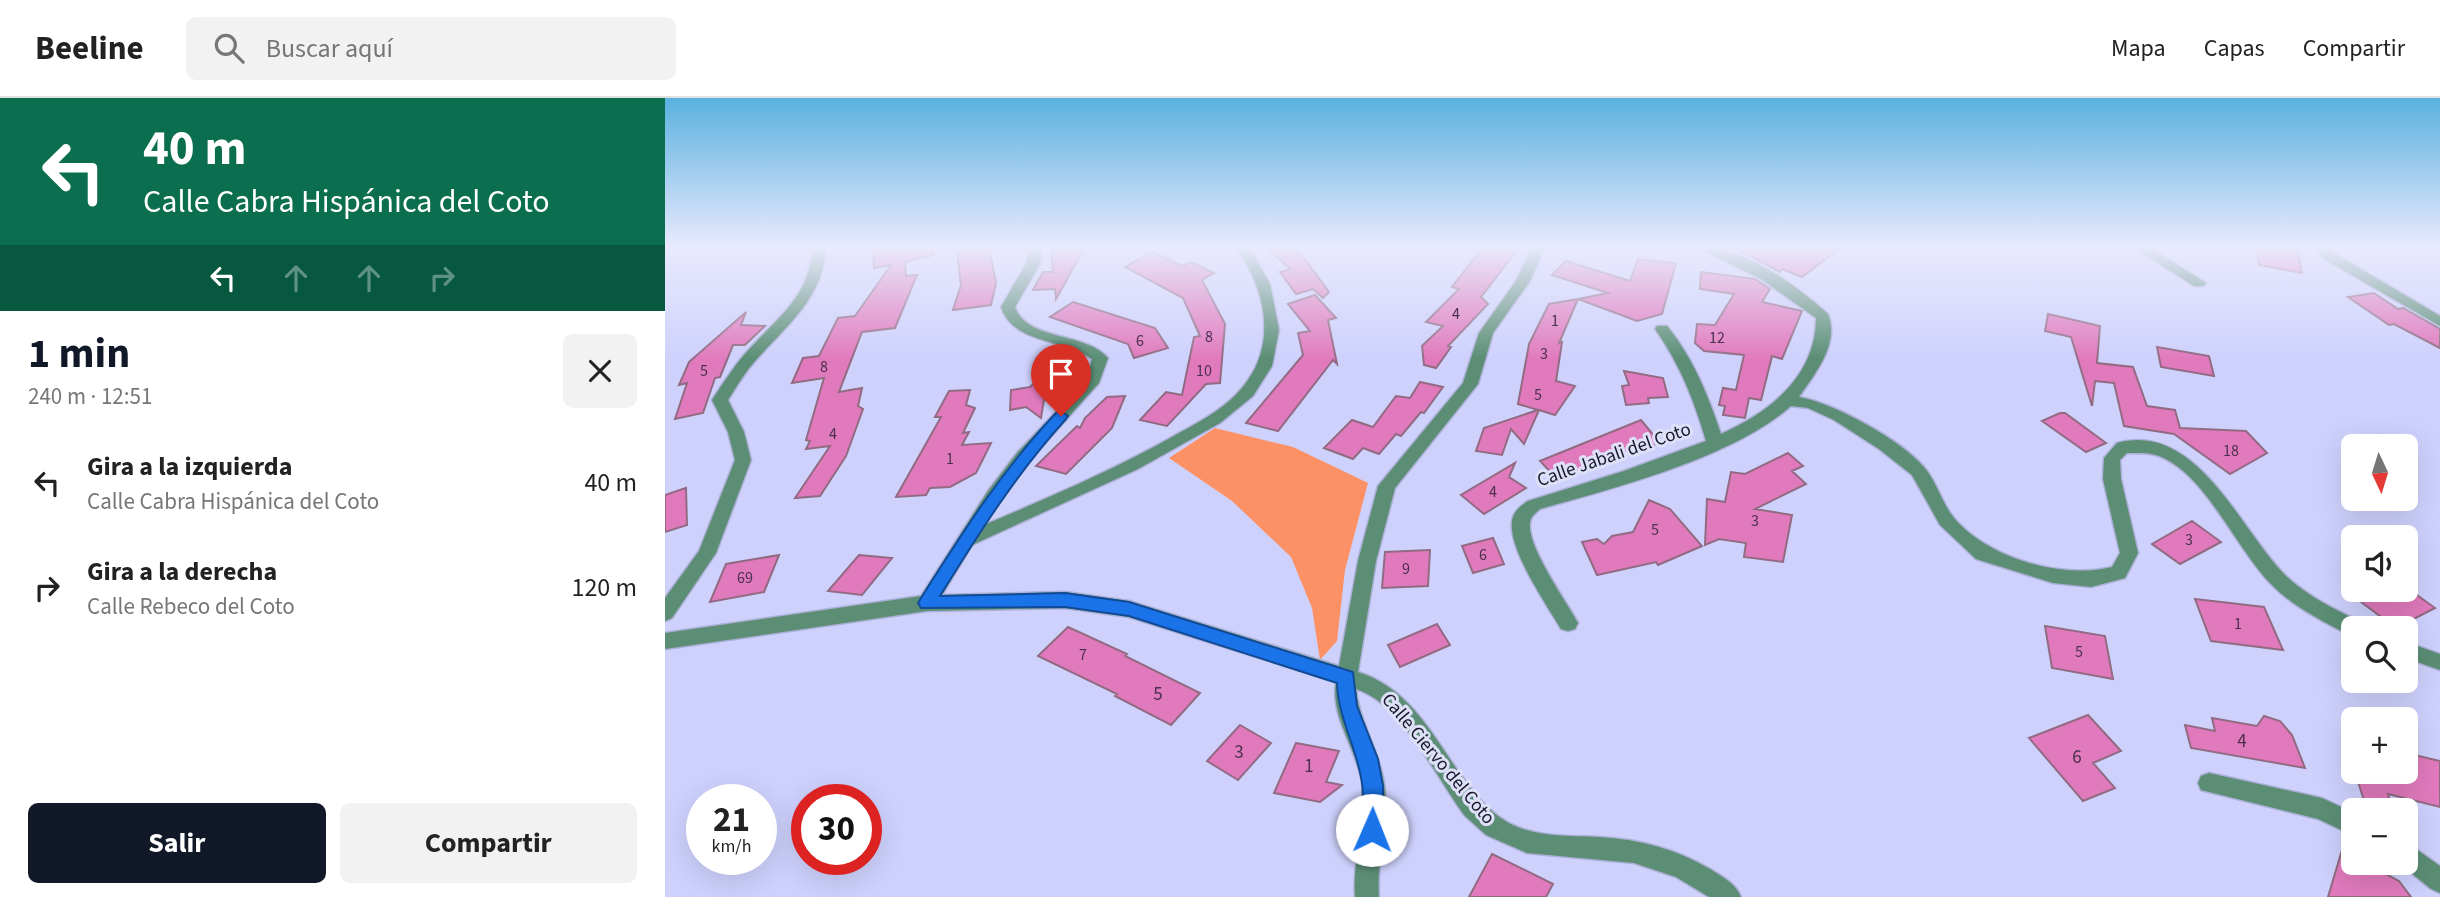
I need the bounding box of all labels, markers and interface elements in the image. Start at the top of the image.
search box [186,17,676,80]
text: Beeline [35,25,144,72]
icon: search [210,29,248,67]
text: Buscar aquí [266,30,393,67]
text: Mapa [2111,31,2166,66]
text: Capas [2204,31,2265,66]
text: Compartir [2303,31,2405,66]
text: 40 m [143,114,247,184]
icon: left [28,126,119,217]
text: Calle Cabra Hispánica del Coto [143,179,550,225]
icon: left [204,259,242,297]
icon: ahead [277,259,315,297]
icon: ahead [350,259,388,297]
icon: right [423,259,461,297]
house number: 4 [1452,303,1460,325]
house number: 1 [1551,310,1559,332]
text: 1 min [28,324,130,384]
house number: 8 [1205,326,1213,348]
house number: 12 [1709,327,1725,349]
house number: 6 [1136,330,1144,352]
button: close [563,334,637,408]
house number: 3 [1540,343,1548,365]
pin [1031,344,1091,416]
icon: arrive [1042,355,1080,393]
house number: 8 [820,356,828,378]
house number: 5 [700,360,708,382]
house number: 10 [1196,360,1212,382]
text: 240 m · 12:51 [28,380,152,413]
house number: 5 [1534,384,1542,406]
street label: Calle Jabali del Coto [1533,416,1695,494]
house number: 4 [829,423,837,445]
north arrow [2341,434,2419,511]
map controls [2341,434,2418,875]
house number: 18 [2223,440,2239,462]
text: Gira a la izquierda [87,448,292,485]
house number: 1 [946,448,954,470]
icon: left [28,464,66,502]
text: 40 m [584,464,637,501]
house number: 4 [1489,481,1497,503]
text: Calle Cabra Hispánica del Coto [87,485,379,518]
house number: 3 [1751,510,1759,532]
house number: 5 [1651,519,1659,541]
button: sound [2341,525,2418,602]
house number: 3 [2185,529,2193,551]
house number: 6 [1479,544,1487,566]
text: Gira a la derecha [87,553,277,590]
house number: 9 [1402,558,1410,580]
house number: 69 [737,567,753,589]
icon: right [28,569,66,607]
text: 120 m [571,569,637,606]
text: Calle Rebeco del Coto [87,590,295,623]
house number: 1 [2234,613,2242,635]
button: search [2341,616,2418,693]
house number: 5 [2075,641,2083,663]
house number: 7 [1079,644,1087,666]
house number: 5 [1153,681,1163,708]
street label: Calle Ciervo del Coto [1375,687,1501,831]
button: + [2341,707,2418,784]
house number: 4 [2237,728,2247,755]
house number: 3 [1234,739,1244,766]
house number: 6 [2072,744,2082,771]
house number: 1 [1304,753,1314,780]
speed limit sign: 30 [791,784,882,875]
position arrow [1335,793,1409,867]
text: 21 [713,795,750,845]
button: − [2341,798,2418,875]
button: Salir [28,803,326,883]
button: Compartir [340,803,637,883]
text: km/h [712,834,751,859]

